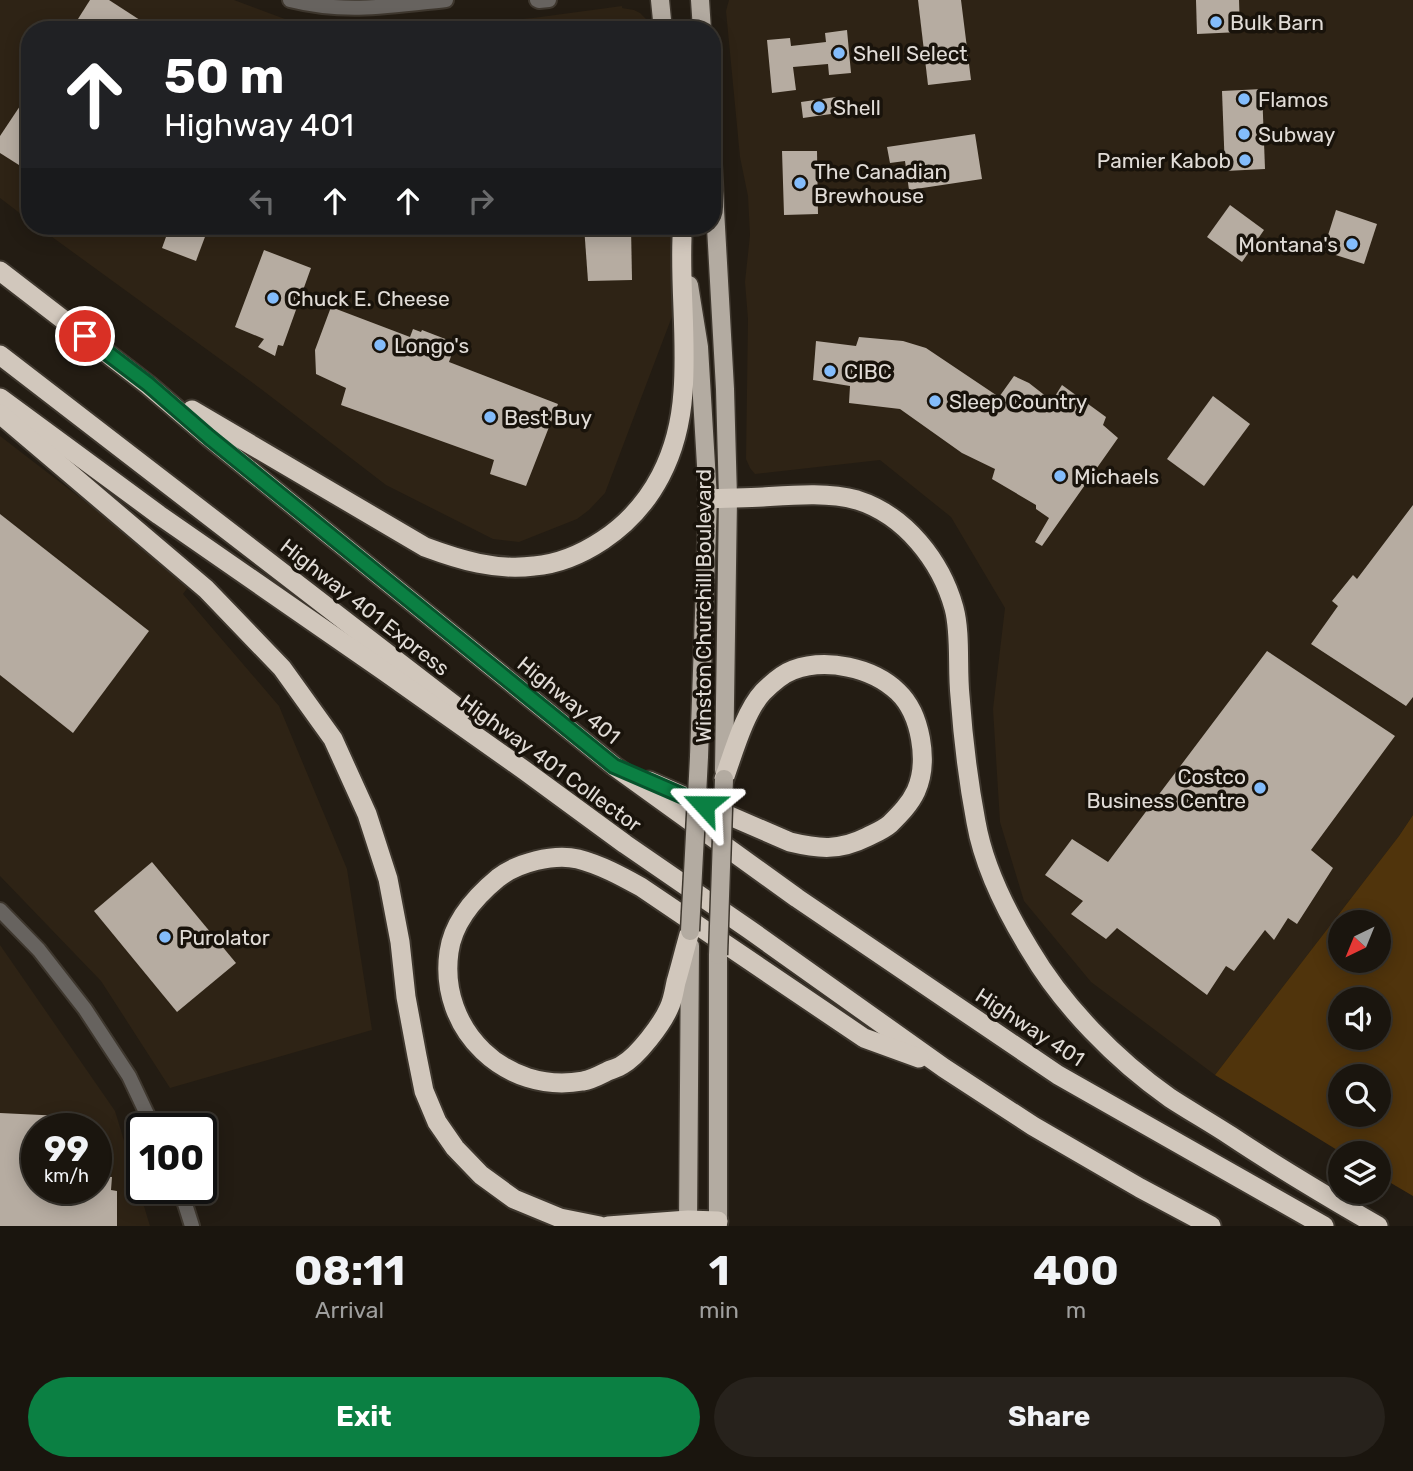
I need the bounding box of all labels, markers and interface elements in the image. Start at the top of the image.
place label: Bulk Barn [1230,10,1324,35]
marker: Bulk Barn [1208,14,1224,30]
place label: Shell Select [853,41,967,66]
marker: Shell Select [831,45,847,61]
text: 50 m [164,47,284,105]
icon: ahead [49,49,140,140]
place label: Flamos [1258,87,1328,112]
marker: Flamos [1236,91,1252,107]
place label: Shell [833,95,881,120]
marker: Shell [811,99,827,115]
text: Highway 401 [164,106,354,144]
place label: Subway [1258,122,1336,147]
marker: Subway [1236,126,1252,142]
place label: Pamier Kabob [1097,148,1231,173]
marker: Pamier Kabob [1237,152,1253,168]
place label: The Canadian Brewhouse [814,159,947,208]
marker: The Canadian Brewhouse [792,175,808,191]
icon: left [243,182,281,220]
icon: ahead [316,182,354,220]
icon: ahead [389,182,427,220]
icon: right [462,182,500,220]
place label: Montana's [1238,232,1338,257]
marker: Montana's [1344,236,1360,252]
place label: Chuck E. Cheese [287,286,450,311]
marker: Chuck E. Cheese [265,290,281,306]
pin [55,306,115,366]
icon: arrive [66,317,104,355]
place label: Longo's [394,333,469,358]
marker: Longo's [372,337,388,353]
place label: CIBC [844,359,892,384]
marker: CIBC [822,363,838,379]
place label: Sleep Country [949,389,1088,414]
marker: Sleep Country [927,393,943,409]
place label: Best Buy [504,405,593,430]
marker: Best Buy [482,409,498,425]
place label: Michaels [1074,464,1159,489]
marker: Michaels [1052,468,1068,484]
street label: Winston Churchill Boulevard [691,469,716,743]
street label: Highway 401 Express [276,533,454,681]
street label: Highway 401 [513,651,625,749]
street label: Highway 401 Collector [456,689,646,837]
place label: Costco Business Centre [1086,764,1246,813]
position arrow [667,768,741,842]
marker: Costco Business Centre [1252,780,1268,796]
north arrow [1328,910,1391,973]
map controls [1328,910,1391,1204]
place label: Purolator [179,925,270,950]
marker: Purolator [157,929,173,945]
street label: Highway 401 [971,983,1089,1071]
button: sound [1328,987,1391,1050]
button: search [1328,1064,1391,1127]
speed limit sign: 100 [126,1113,217,1204]
text: 99 [44,1128,89,1170]
button: layers [1328,1141,1391,1204]
text: km/h [44,1165,89,1187]
text: 08:11 [294,1246,405,1296]
text: 1 [709,1246,730,1296]
text: 400 [1033,1246,1119,1296]
text: Arrival [315,1296,384,1324]
text: min [699,1296,739,1324]
text: m [1066,1296,1086,1324]
button: Exit [28,1377,700,1457]
button: Share [714,1377,1385,1457]

